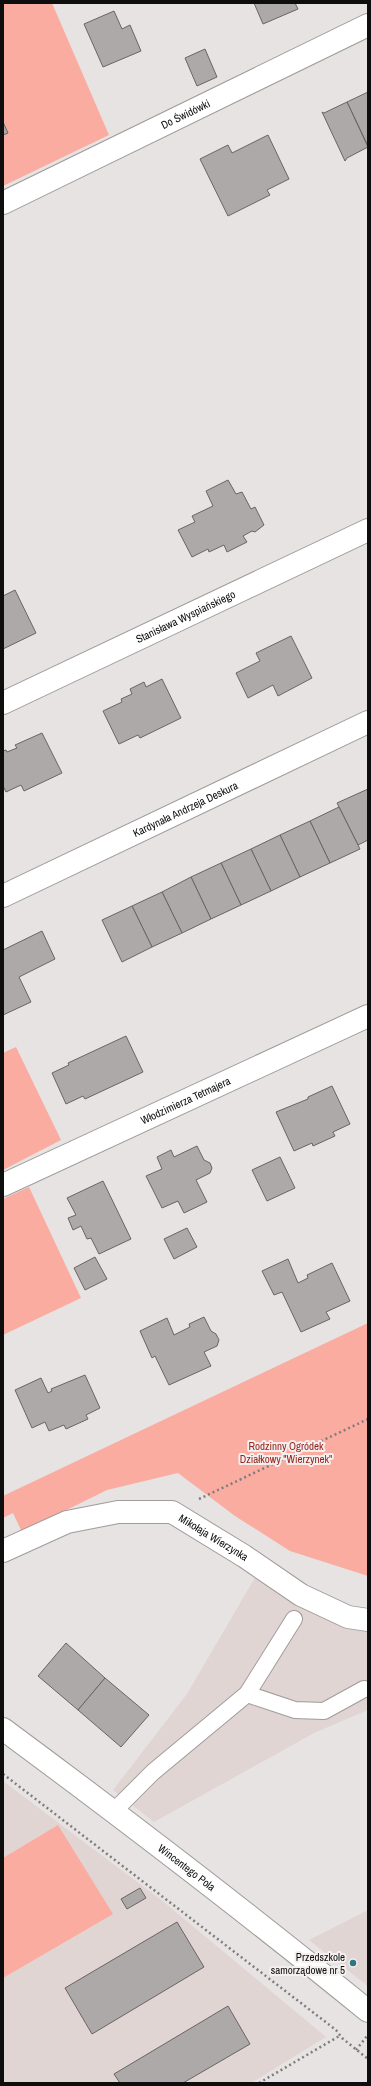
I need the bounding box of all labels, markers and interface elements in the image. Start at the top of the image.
street label: Do Świdówki [159,96,212,132]
street label: Stanisława Wyspiańskiego [134,587,238,646]
street label: Kardynała Andrzeja Deskura [131,778,240,840]
street label: Włodzimierza Tetmajera [138,1074,232,1127]
park label: Rodzinny Ogródek Działkowy "Wierzynek" [240,1439,332,1466]
street label: Mikołaja Wierzynka [176,1511,251,1564]
street label: Wincentego Pola [155,1841,218,1894]
place label: Przedszkole samorządowe nr 5 [271,1950,345,1977]
marker: Przedszkole samorządowe nr 5 [348,1958,358,1968]

